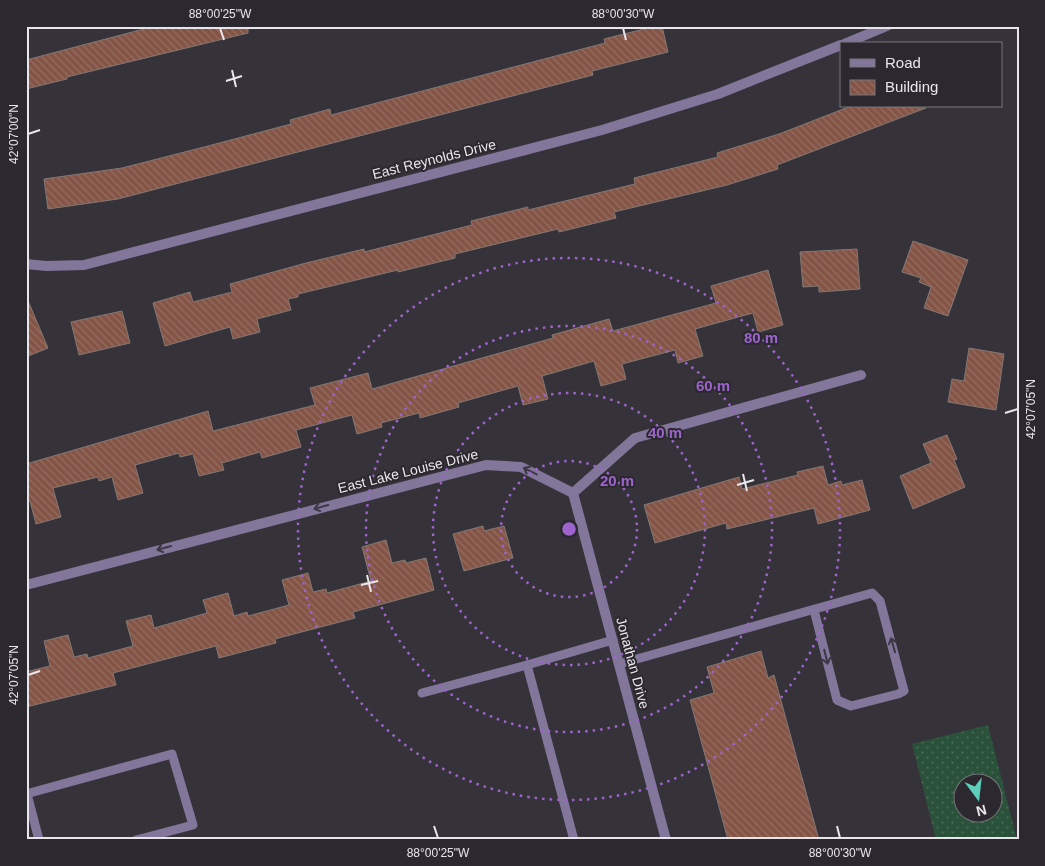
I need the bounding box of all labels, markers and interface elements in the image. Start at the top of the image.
text: 88°00'25"W [189,7,252,21]
text: 88°00'30"W [592,7,655,21]
legend [840,42,1002,108]
text: Road [885,54,921,71]
text: Building [885,78,938,95]
text: 42°07'00"N [7,104,21,164]
street label: East Reynolds Drive [371,136,498,182]
text: 80 m [744,329,778,346]
text: 60 m [696,377,730,394]
text: 42°07'05"N [1024,379,1038,439]
text: 40 m [648,424,682,441]
street label: East Lake Louise Drive [336,446,480,496]
one-way arrow [522,466,537,476]
text: 20 m [600,472,634,489]
one-way arrow [314,503,330,512]
centre of rings [560,520,578,538]
one-way arrow [157,544,173,554]
street label: Jonathan Drive [613,615,653,711]
one-way arrow [887,637,897,653]
text: 42°07'05"N [7,645,21,705]
one-way arrow [822,649,831,665]
north arrow [952,774,1002,824]
text: N [974,802,988,820]
text: 88°00'25"W [407,846,470,860]
text: 88°00'30"W [809,846,872,860]

